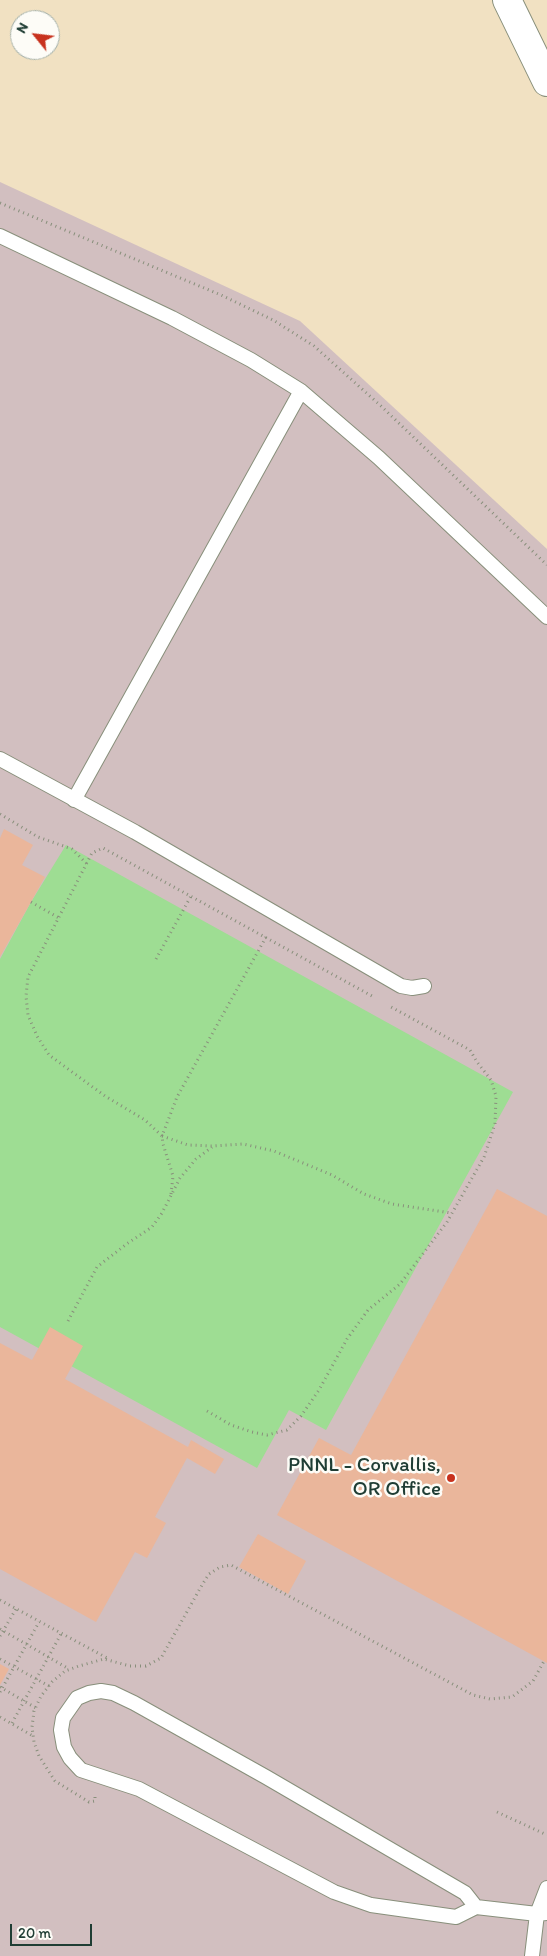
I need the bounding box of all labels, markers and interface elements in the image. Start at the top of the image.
north arrow [10,10,60,60]
text: N [13,20,32,36]
place label: PNNL - Corvallis, OR Office [288,1453,441,1503]
marker: PNNL - Corvallis, OR Office [445,1472,457,1484]
scale bar [12,1914,95,1946]
text: 20 m [18,1924,51,1942]

